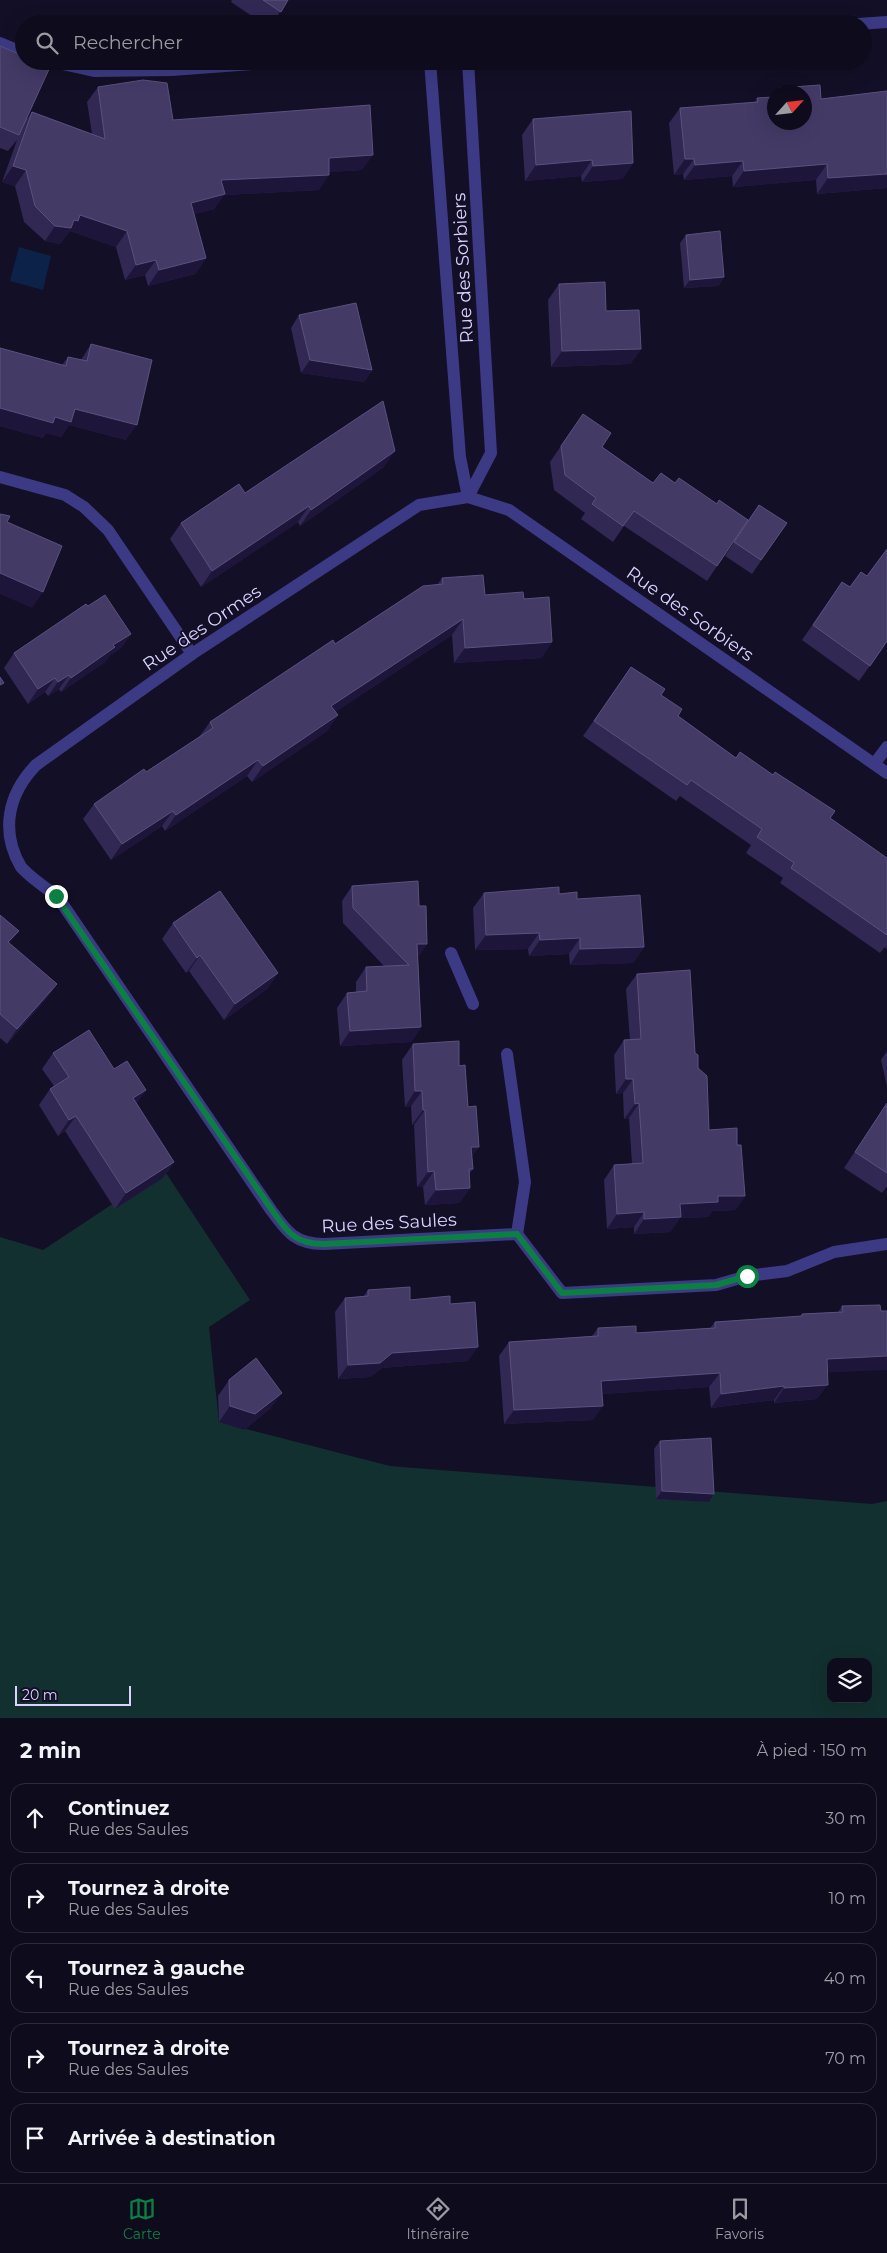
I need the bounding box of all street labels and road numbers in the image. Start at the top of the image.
street label: Rue des Sorbiers [448,192,478,344]
street label: Rue des Sorbiers [622,562,758,666]
street label: Rue des Ormes [139,580,266,676]
street label: Rue des Saules [321,1208,457,1238]

